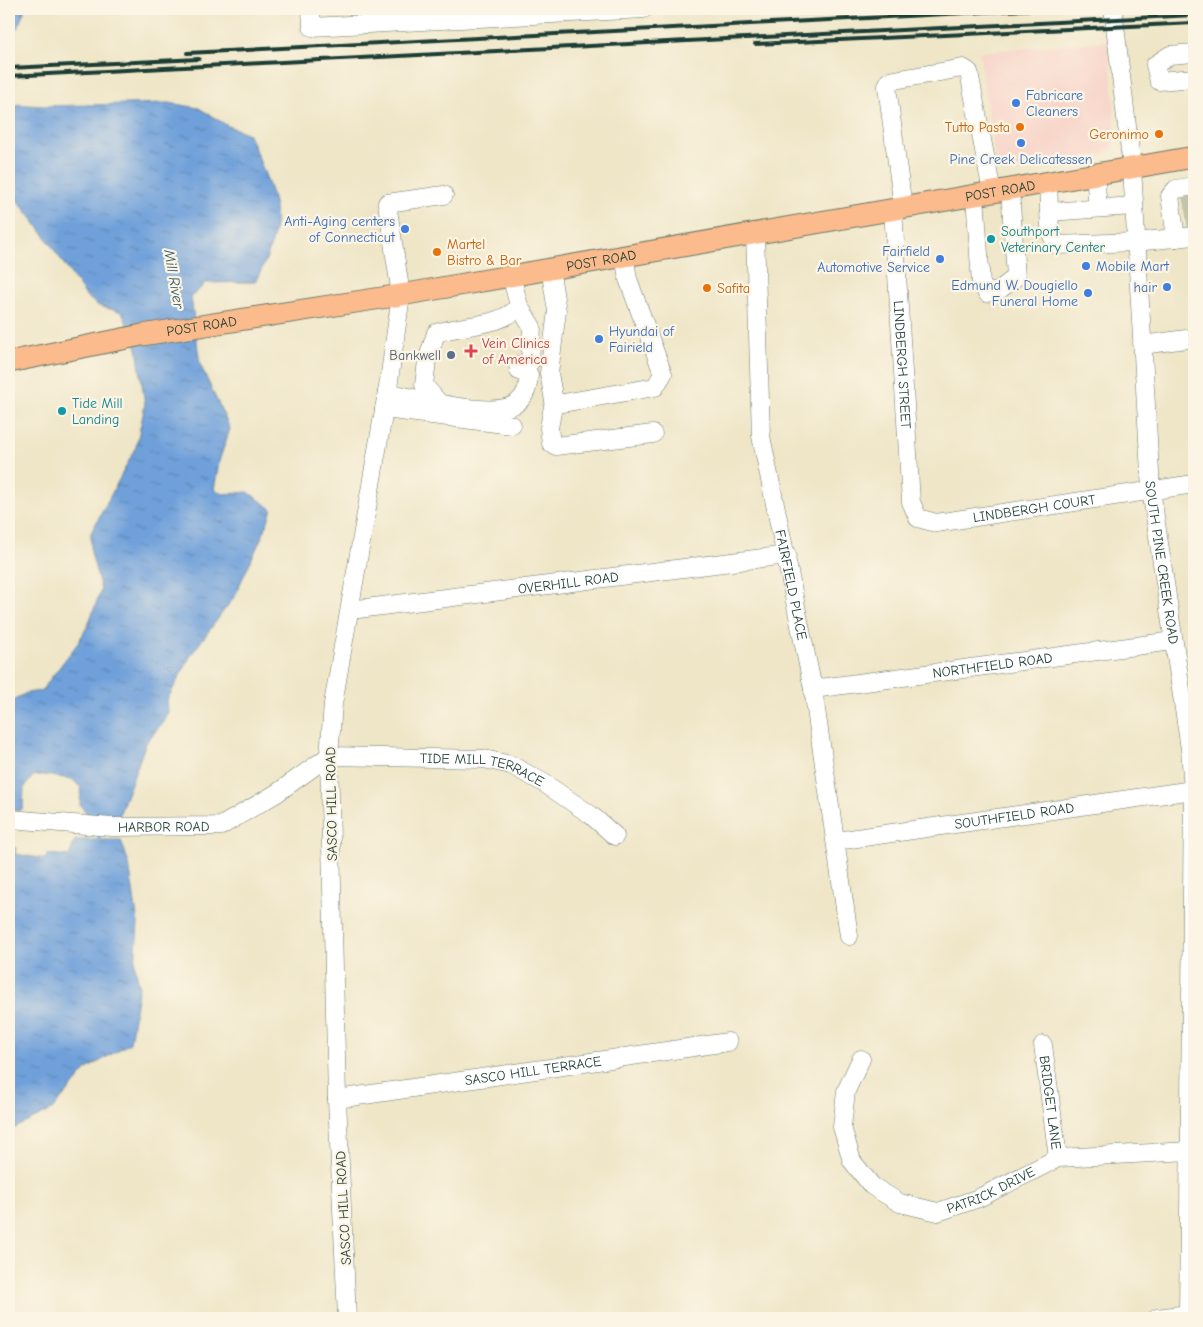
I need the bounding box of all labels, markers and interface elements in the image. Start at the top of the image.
place label: Fabricare Cleaners [1026,87,1083,120]
marker: Fabricare Cleaners [1010,97,1022,109]
place label: Tutto Pasta [945,119,1010,136]
marker: Tutto Pasta [1014,121,1026,133]
place label: Geronimo [1089,126,1149,143]
marker: Geronimo [1153,128,1165,140]
marker: Pine Creek Delicatessen [1015,137,1027,149]
place label: Pine Creek Delicatessen [950,151,1092,168]
street label: POST ROAD [964,177,1037,206]
place label: Anti-Aging centers of Connecticut [284,213,396,246]
marker: Anti-Aging centers of Connecticut [399,223,411,235]
place label: Southport Veterinary Center [1001,223,1105,256]
marker: Southport Veterinary Center [985,233,997,245]
place label: Martel Bistro & Bar [447,236,522,269]
place label: Fairfield Automotive Service [817,243,930,276]
marker: Martel Bistro & Bar [431,246,443,258]
street label: POST ROAD [565,246,638,275]
water label: Mill River [160,247,188,311]
marker: Fairfield Automotive Service [934,253,946,265]
place label: Mobile Mart [1096,258,1170,275]
marker: Mobile Mart [1080,260,1092,272]
place label: Edmund W. Dougiello Funeral Home [951,277,1078,310]
place label: hair [1134,279,1157,296]
place label: Safita [717,280,750,297]
marker: hair [1161,281,1173,293]
marker: Safita [701,282,713,294]
marker: Edmund W. Dougiello Funeral Home [1082,287,1094,299]
street label: LINDBERGH STREET [890,300,915,430]
street label: POST ROAD [165,312,238,340]
place label: Hyundai of Fairield [609,323,675,356]
marker: Hyundai of Fairield [593,333,605,345]
place label: Vein Clinics of America [482,335,550,368]
marker: Vein Clinics of America [464,344,478,358]
place label: Bankwell [389,347,441,364]
marker: Bankwell [445,349,457,361]
place label: Tide Mill Landing [72,395,123,428]
marker: Tide Mill Landing [56,405,68,417]
street label: SOUTH PINE CREEK ROAD [1141,480,1182,646]
street label: LINDBERGH COURT [972,491,1097,526]
street label: FAIRFIELD PLACE [771,528,811,642]
street label: OVERHILL ROAD [517,568,620,598]
street label: NORTHFIELD ROAD [931,649,1054,682]
street label: SASCO HILL ROAD [322,746,341,861]
street label: TIDE MILL TERRACE [420,750,547,790]
street label: SOUTHFIELD ROAD [953,799,1075,833]
street label: HARBOR ROAD [118,818,210,836]
street label: SASCO HILL TERRACE [464,1053,602,1089]
street label: BRIDGET LANE [1035,1055,1065,1151]
street label: SASCO HILL ROAD [332,1150,355,1266]
street label: PATRICK DRIVE [945,1163,1038,1217]

